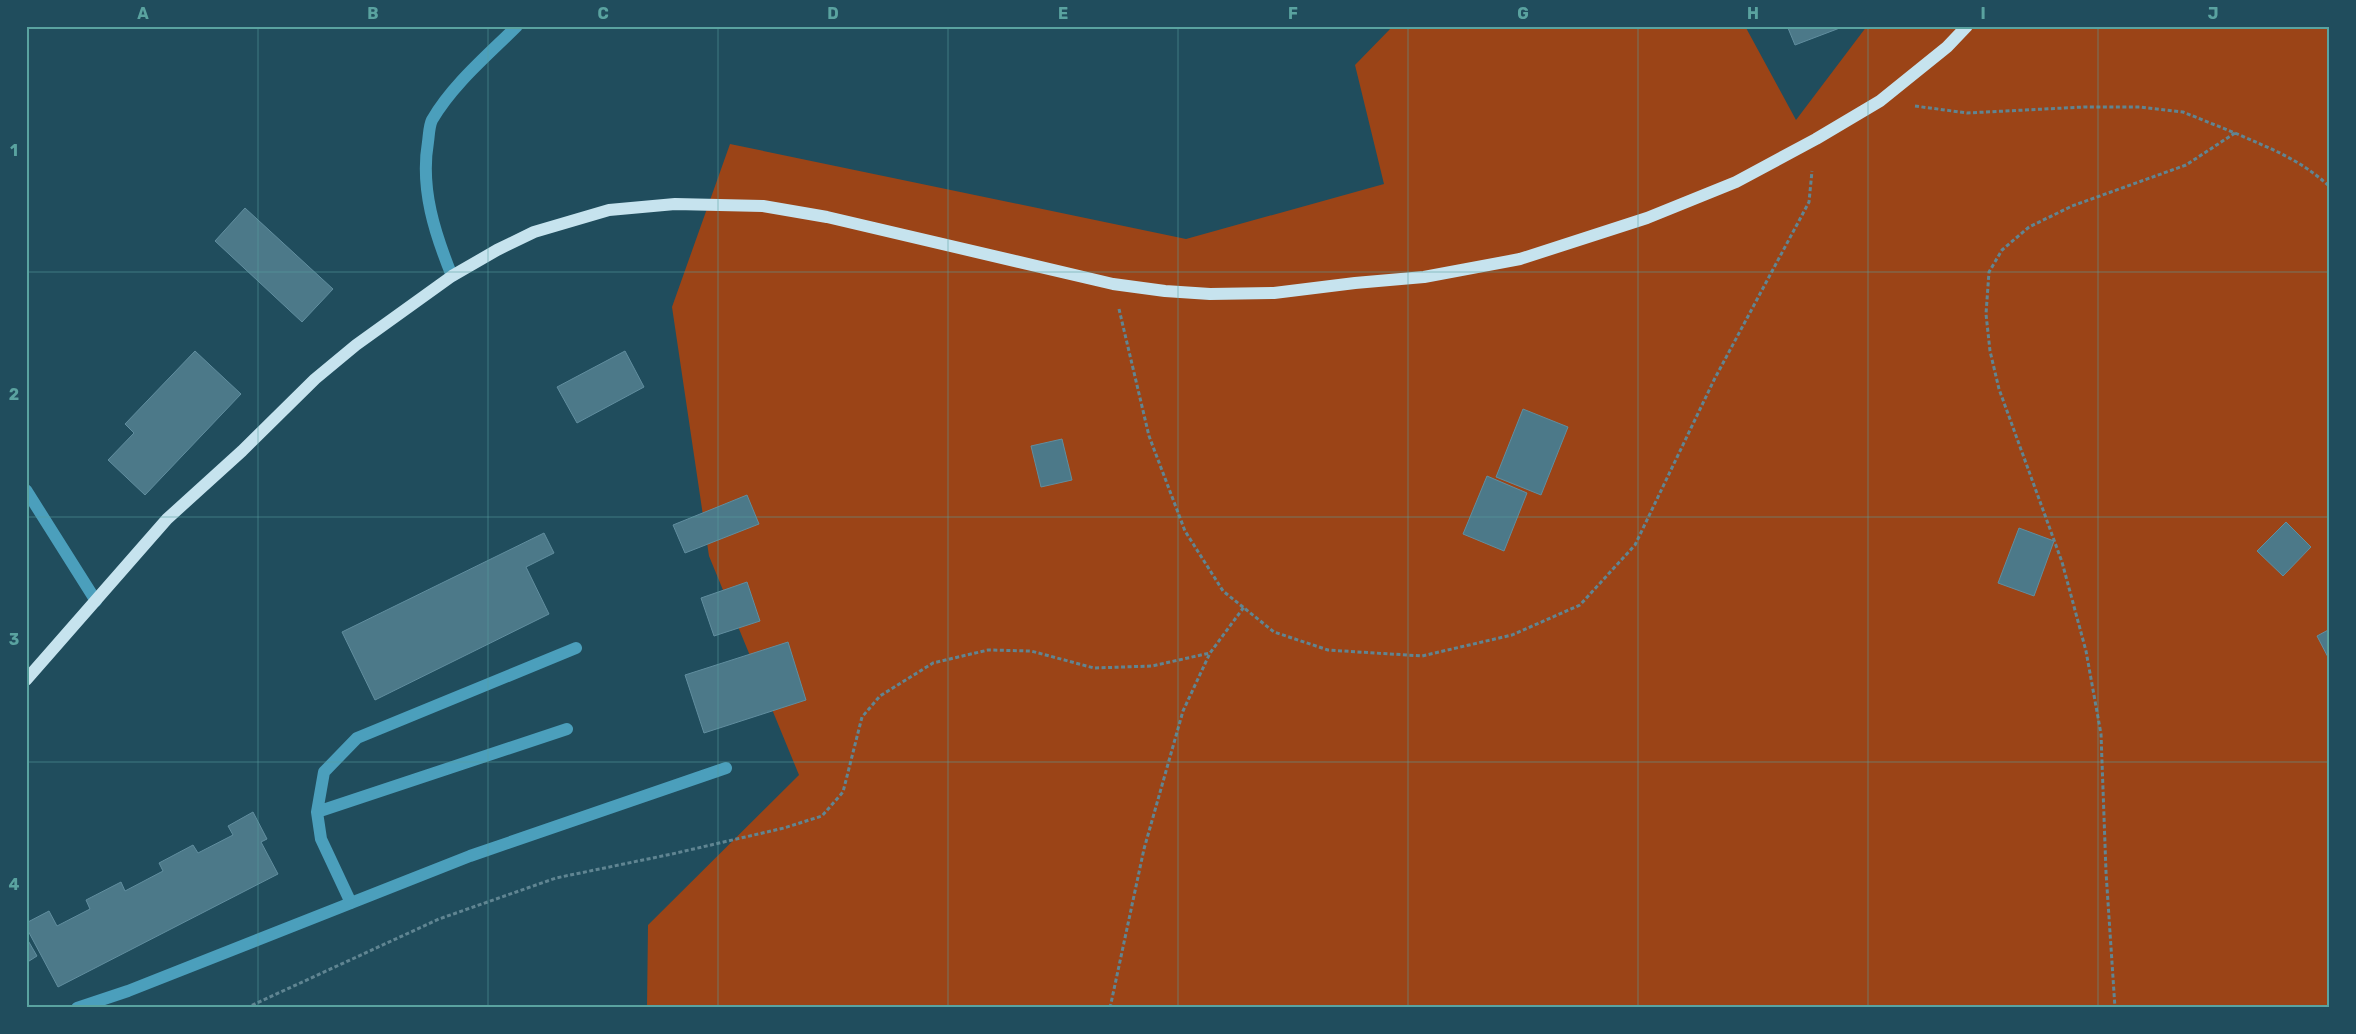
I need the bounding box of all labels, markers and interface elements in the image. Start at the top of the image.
text: A [137,4,149,23]
text: B [367,4,379,23]
text: C [597,4,609,23]
text: D [827,4,839,23]
text: E [1058,4,1068,23]
text: F [1288,4,1298,23]
text: G [1517,4,1529,23]
text: H [1747,4,1759,23]
text: I [1980,4,1986,23]
text: J [2208,4,2218,23]
text: 1 [10,141,18,160]
text: 2 [9,385,19,404]
text: 3 [9,630,19,649]
text: 4 [9,875,20,894]

